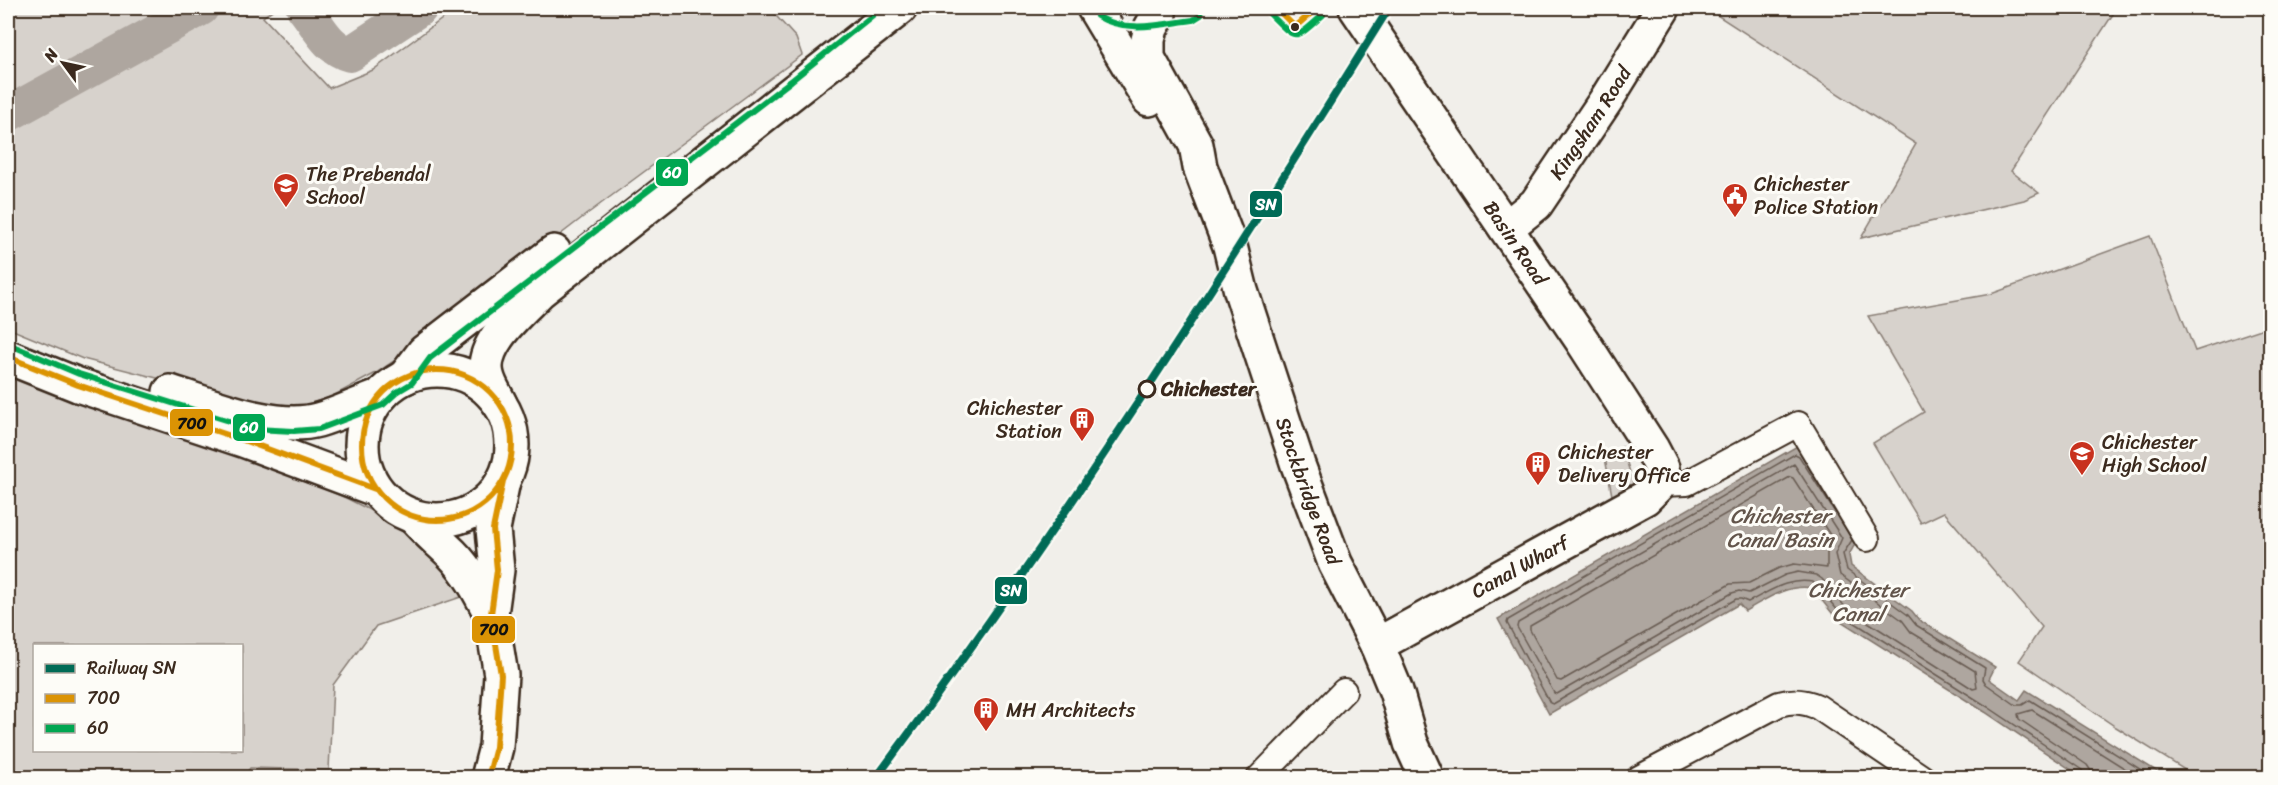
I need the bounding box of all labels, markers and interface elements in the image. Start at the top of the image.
unlabelled marker [1289,21,1301,33]
north arrow [33,33,93,93]
text: N [35,42,67,68]
street label: Kingsham Road [1540,58,1641,187]
place label: The Prebendal School [306,157,431,215]
line badge: 60 [655,158,689,187]
text: 60 [661,158,682,187]
place label: Chichester Police Station [1754,167,1878,225]
school or university icon: The Prebendal School [271,171,301,209]
public building icon: Chichester Police Station [1720,181,1750,219]
line badge: SN [1249,190,1283,218]
text: SN [1254,190,1277,219]
street label: Basin Road [1474,193,1558,294]
place label: Chichester [1160,372,1258,407]
marker: Chichester [1138,380,1156,398]
place label: Chichester Station [967,391,1063,449]
building icon: Chichester Station [1067,405,1097,443]
line badge: 700 [169,408,214,437]
text: 700 [177,409,207,438]
street label: Stockbridge Road [1266,412,1352,571]
line badge: 60 [232,413,266,442]
text: 60 [238,413,259,442]
place label: Chichester High School [2102,425,2208,483]
place label: Chichester Delivery Office [1558,435,1691,493]
school or university icon: Chichester High School [2067,439,2097,477]
building icon: Chichester Delivery Office [1523,449,1553,487]
water label: Chichester Canal Basin [1727,497,1836,559]
street label: Canal Wharf [1465,525,1577,608]
water label: Chichester Canal [1808,571,1911,633]
line badge: SN [994,576,1028,605]
text: SN [999,576,1022,605]
line badge: 700 [471,615,516,644]
text: 700 [479,615,509,644]
legend [33,644,243,752]
text: Railway SN [87,652,177,684]
text: 700 [87,682,120,714]
place label: MH Architects [1006,693,1136,728]
building icon: MH Architects [971,695,1001,733]
text: 60 [87,712,109,744]

